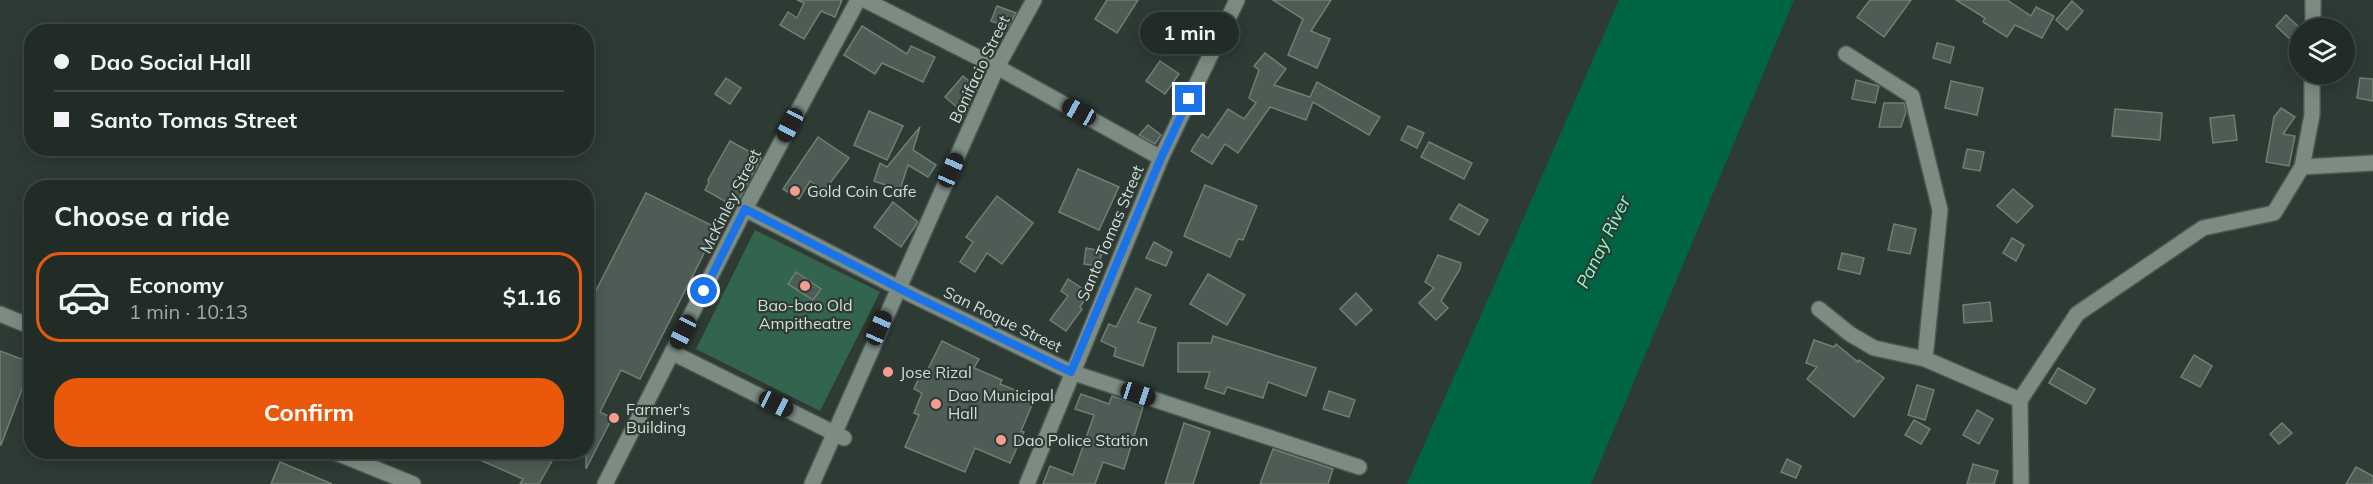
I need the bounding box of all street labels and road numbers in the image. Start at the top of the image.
street label: Bonifacio Street [944,11,1014,126]
street label: McKinley Street [695,145,765,256]
street label: Santo Tomas Street [1072,162,1148,304]
street label: San Roque Street [941,282,1066,356]

